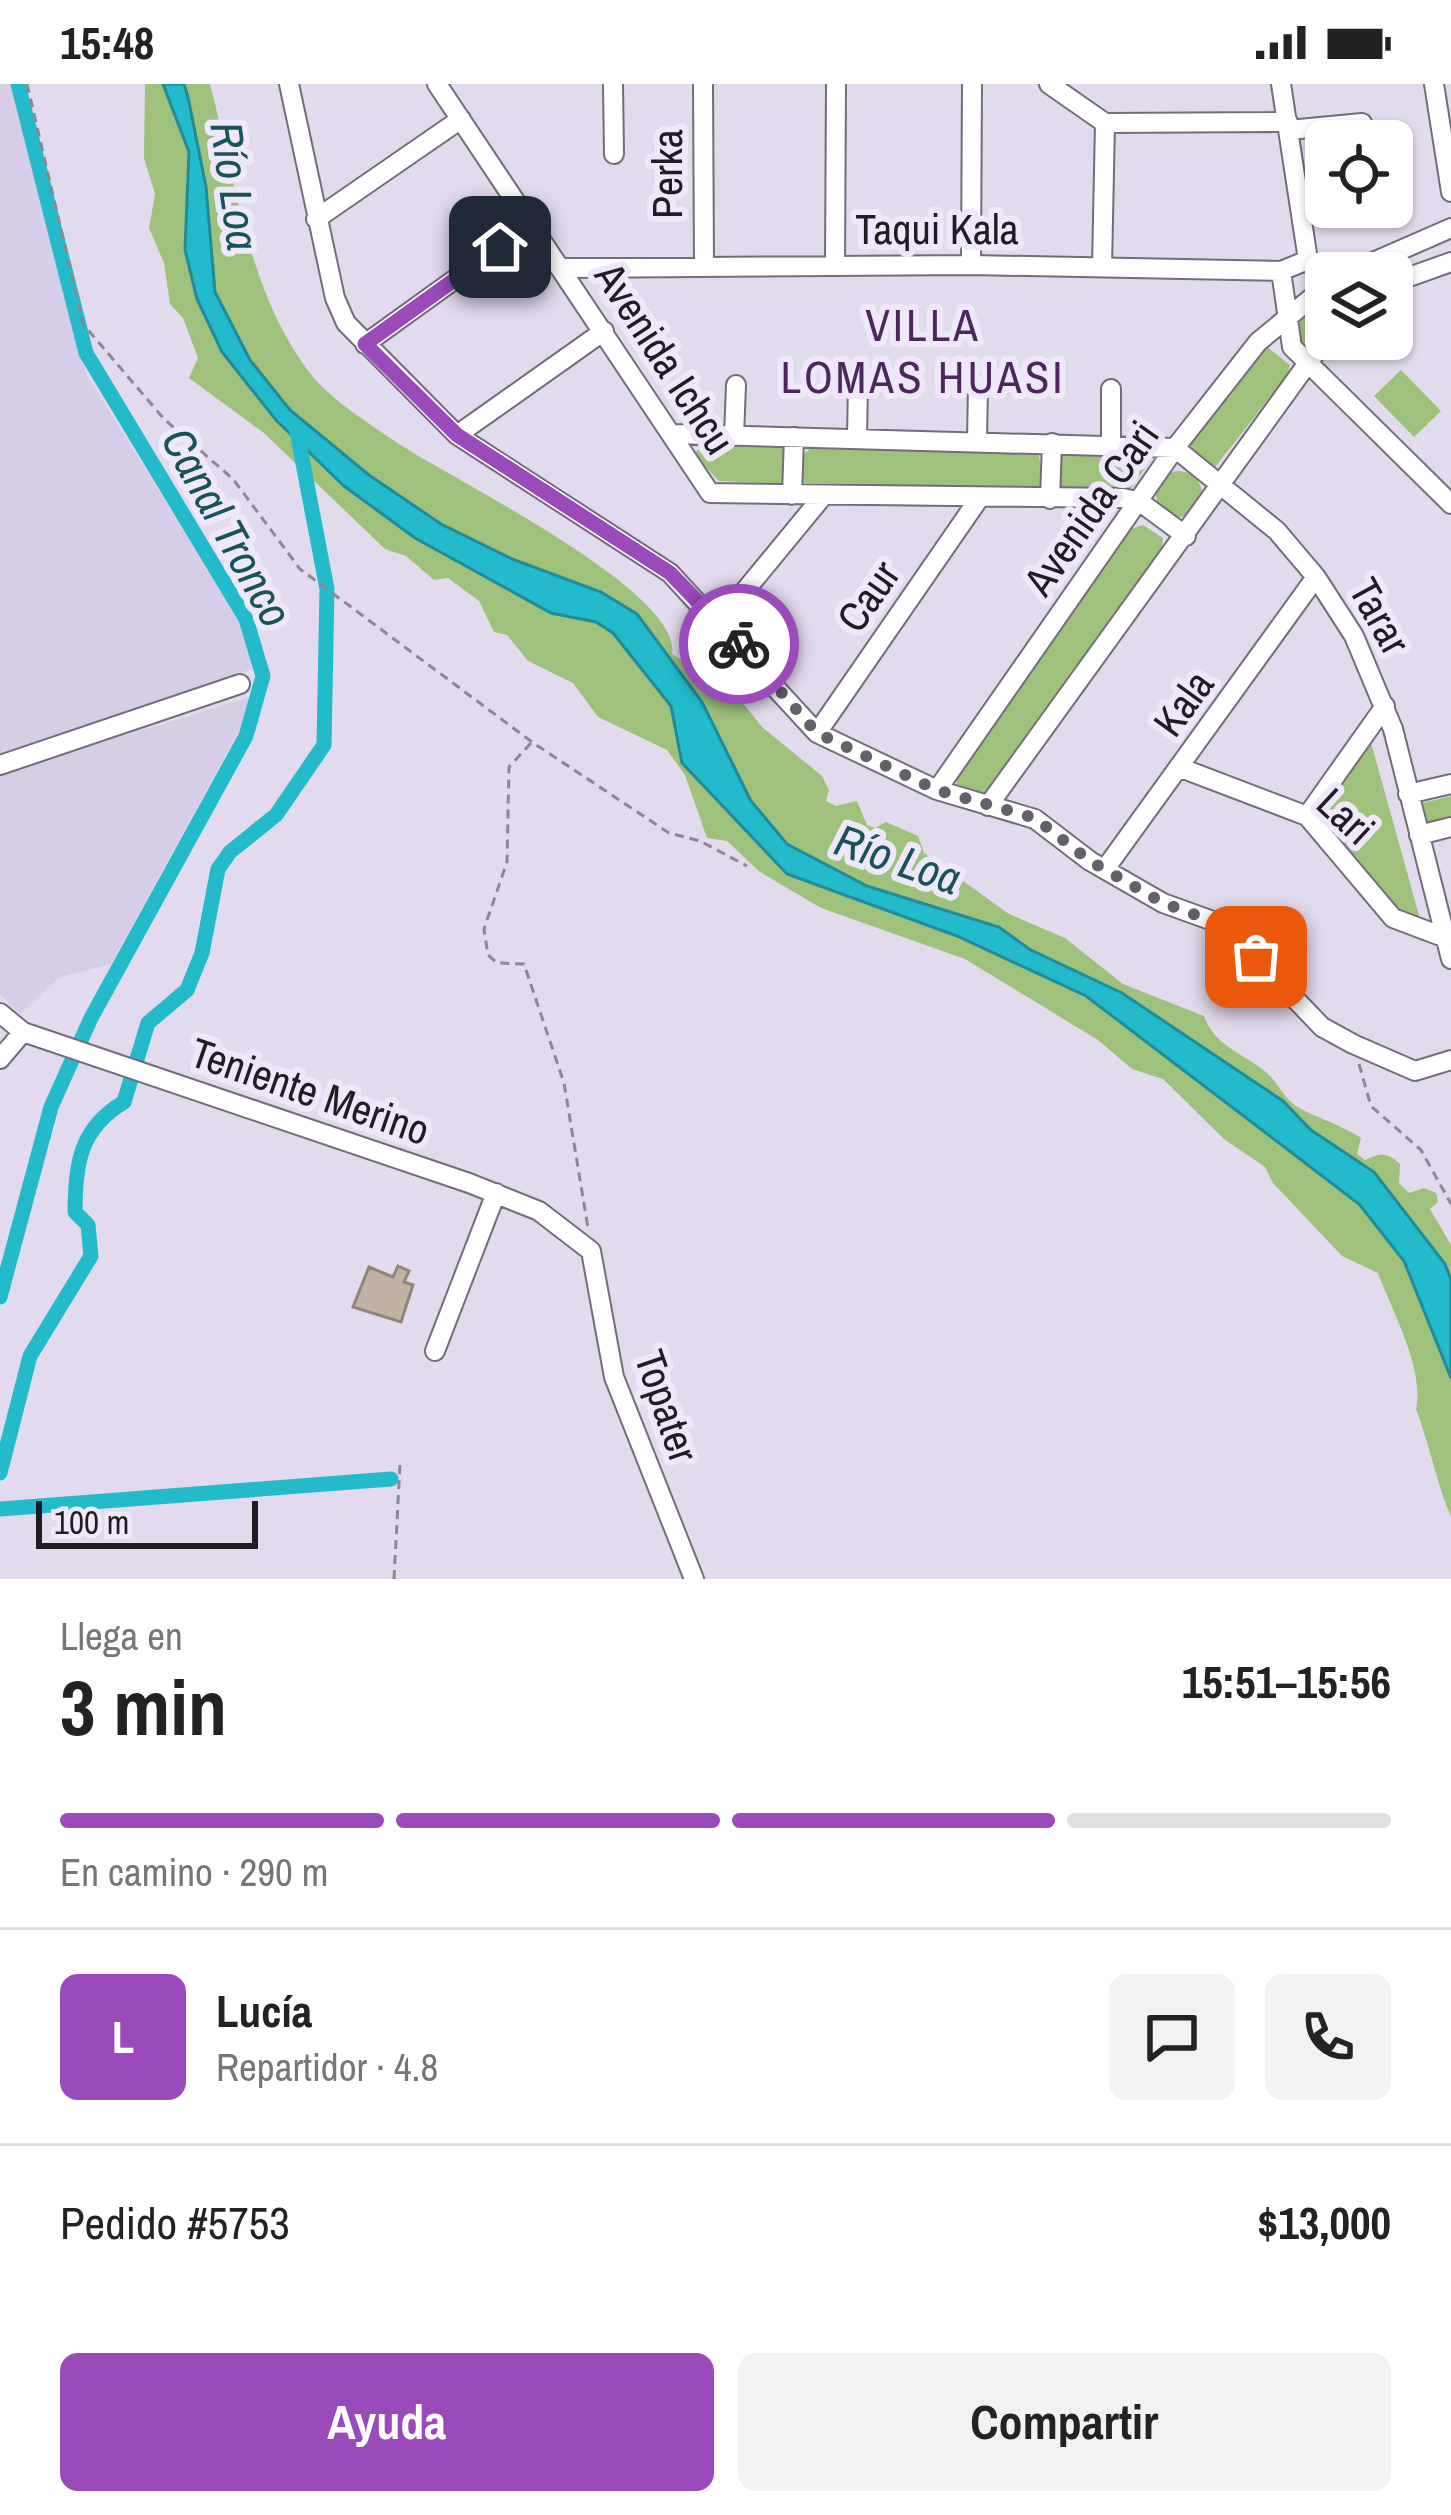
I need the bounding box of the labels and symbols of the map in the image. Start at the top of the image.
water label: Río Loa [196,118,275,254]
street label: Perka [639,129,695,219]
pin [449,196,551,298]
street label: Taqui Kala [855,201,1019,257]
street label: Avenida Ichcu [582,251,748,465]
district label: VILLA LOMAS HUASI [780,294,1066,407]
street label: Avenida Cari [1010,410,1171,607]
water label: Canal Tronco [148,416,307,637]
street label: Caur [824,549,913,643]
street label: Tarar [1336,568,1424,665]
courier [679,584,799,704]
street label: Kala [1140,659,1226,747]
street label: Lari [1305,775,1387,857]
water label: Río Loa [827,809,969,908]
pin [1205,906,1307,1008]
street label: Teniente Merino [183,1024,437,1158]
street label: Topater [622,1343,712,1470]
scale bar [36,1495,258,1548]

